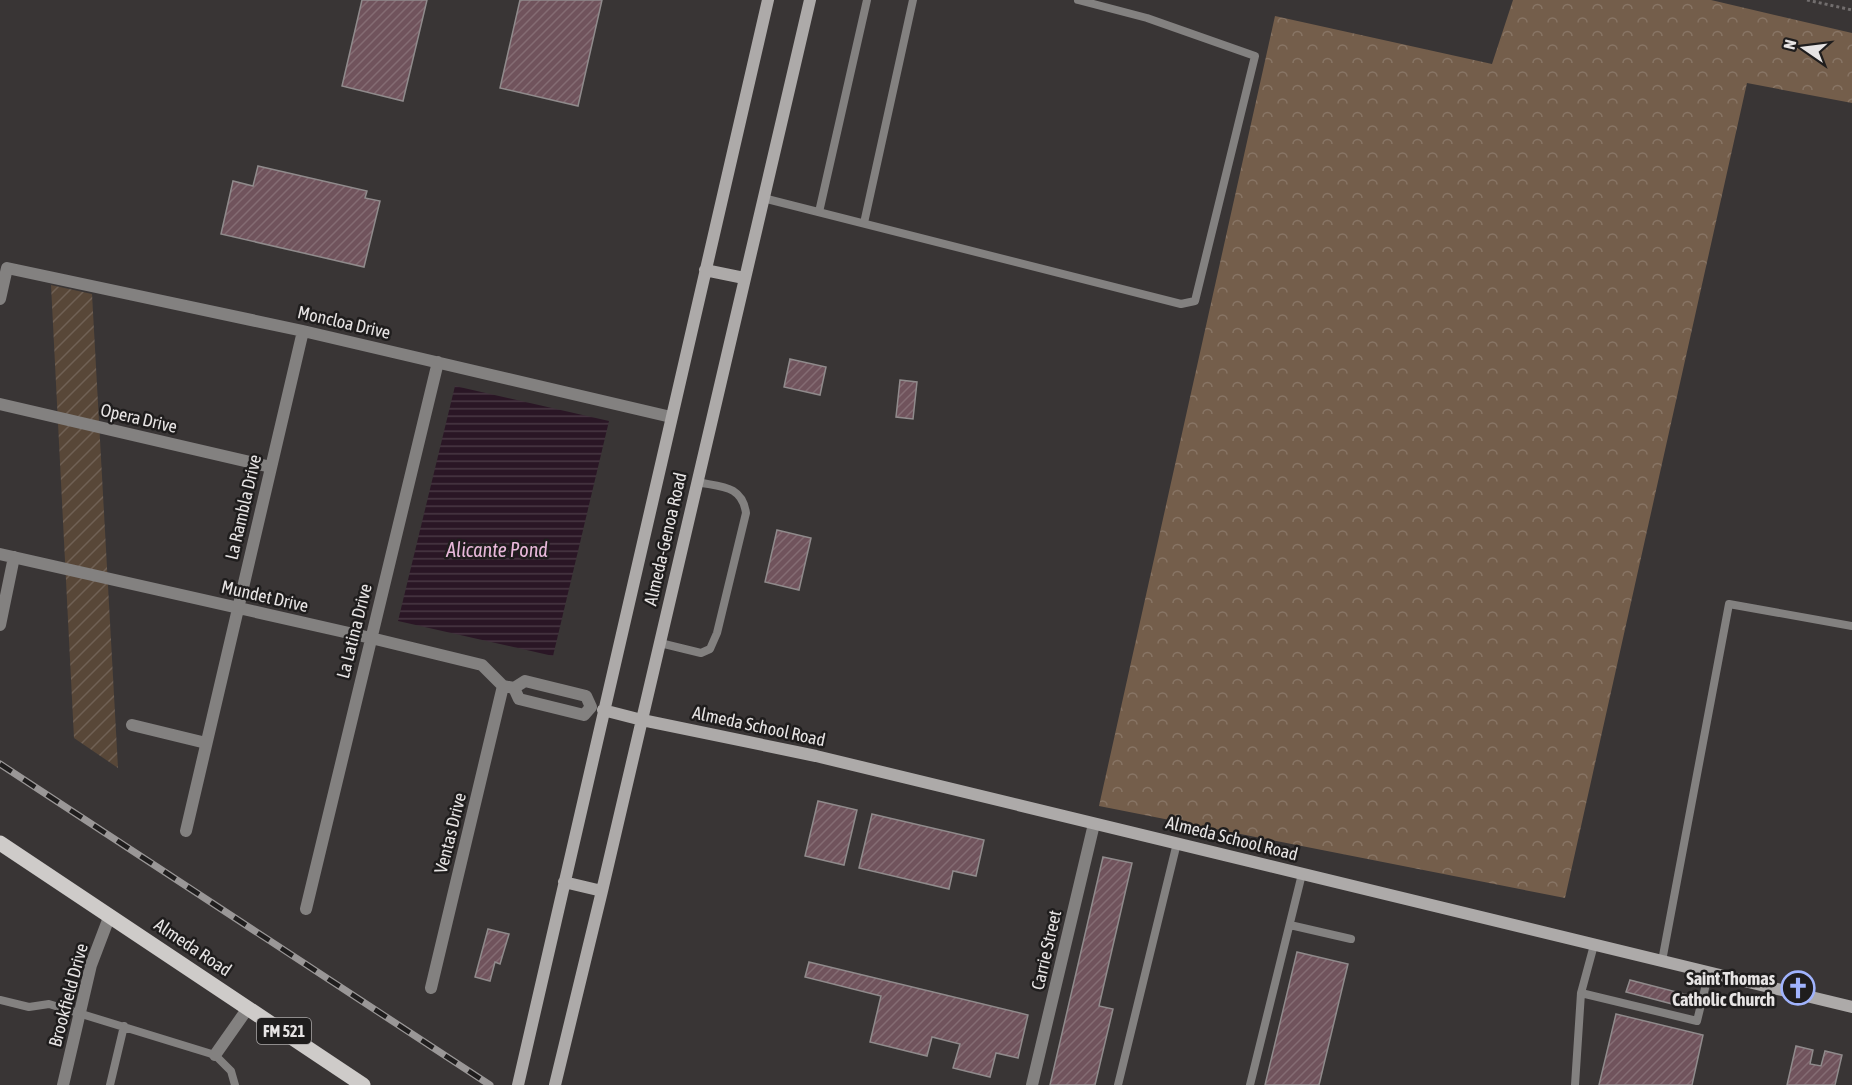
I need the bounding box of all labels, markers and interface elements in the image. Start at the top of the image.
north arrow [1774,18,1834,78]
text: N [1780,38,1799,51]
street label: Moncloa Drive [295,301,393,343]
street label: Opera Drive [99,399,179,437]
street label: La Rambla Drive [221,452,265,562]
street label: Almeda-Genoa Road [639,470,691,608]
water label: Alicante Pond [445,538,548,561]
street label: Mundet Drive [219,576,311,616]
street label: La Latina Drive [332,581,376,681]
street label: Almeda School Road [691,702,827,750]
street label: Ventas Drive [430,790,470,876]
street label: Almeda School Road [1164,811,1300,865]
street label: Carrie Street [1027,908,1065,992]
street label: Almeda Road [150,914,236,980]
street label: Brookfield Drive [44,941,92,1049]
place label: Saint Thomas Catholic Church [1672,968,1776,1010]
church icon: Saint Thomas Catholic Church [1780,970,1816,1006]
road number: FM 521 [257,1018,311,1044]

